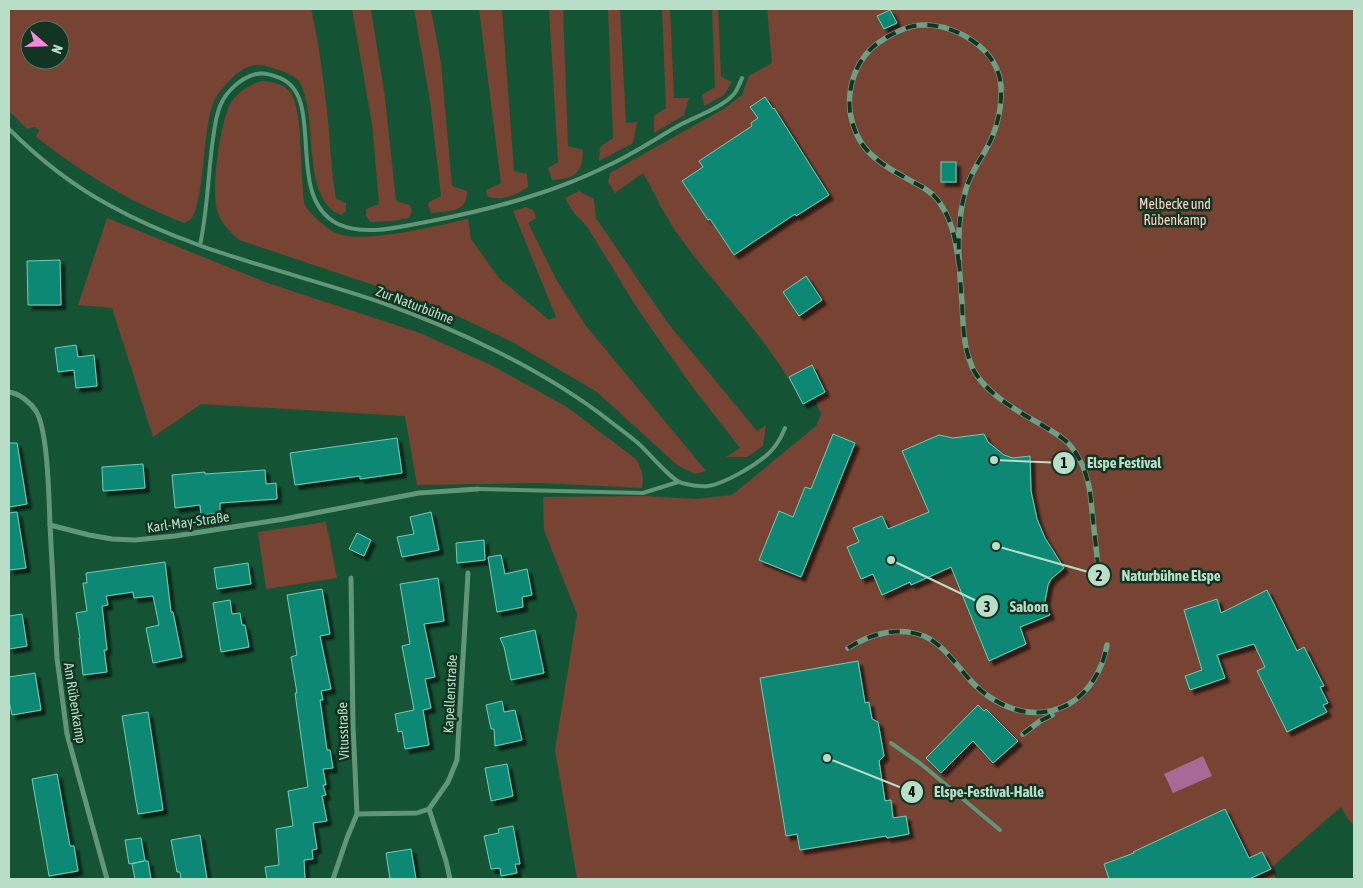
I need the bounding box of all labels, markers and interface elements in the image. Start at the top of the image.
north arrow [20,20,70,70]
text: N [48,43,66,56]
park label: Melbecke und Rübenkamp [1139,196,1211,228]
street label: Zur Naturbühne [374,283,456,327]
callout: Elspe Festival [1052,448,1171,478]
text: 1 [1060,454,1068,471]
text: Elspe Festival [1087,454,1162,471]
street label: Karl-May-Straße [146,508,230,536]
callout: Naturbühne Elspe [1087,560,1231,590]
text: 2 [1095,567,1103,584]
text: Naturbühne Elspe [1121,567,1221,584]
callout: Saloon [975,591,1058,621]
text: 3 [983,598,991,615]
text: Saloon [1010,598,1048,615]
street label: Kapellenstraße [440,654,460,734]
street label: Am Rübenkamp [61,661,89,745]
street label: Vitusstraße [334,702,352,760]
callout: Elspe-Festival-Halle [899,777,1054,807]
text: 4 [907,783,916,800]
text: Elspe-Festival-Halle [934,783,1044,800]

